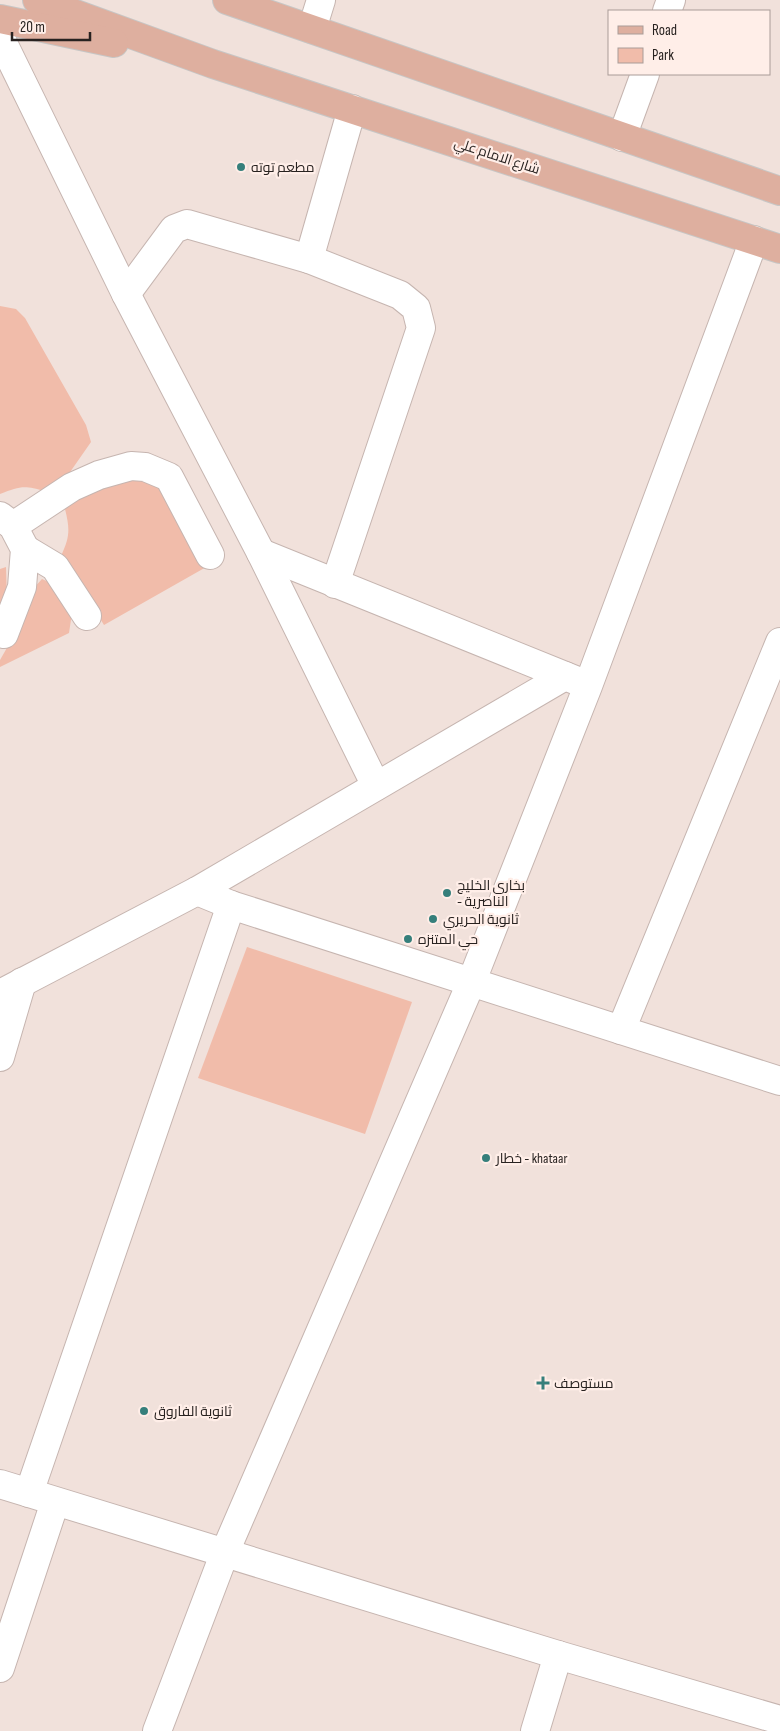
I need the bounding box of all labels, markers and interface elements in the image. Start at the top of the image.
scale bar [12,10,90,42]
legend [608,10,770,75]
text: 20 m [20,18,45,37]
text: Road [652,21,677,40]
text: Park [652,46,674,65]
street label: شارع الامام علي [451,134,542,181]
place label: مطعم توته [251,159,315,177]
marker: مطعم توته [235,161,247,173]
place label: بخاري الخليج - الناصرية [457,877,525,910]
marker: بخاري الخليج - الناصرية [441,887,453,899]
place label: ثانوية الحريري [443,911,519,931]
marker: ثانوية الحريري [427,913,439,925]
place label: حي المتنزه [418,931,478,951]
marker: حي المتنزه [402,933,414,945]
place label: خطار - khataar [495,1150,567,1167]
marker: خطار - khataar [480,1152,492,1164]
place label: مستوصف [554,1375,614,1392]
marker: مستوصف [536,1376,550,1390]
place label: ثانوية الفاروق [154,1403,232,1420]
marker: ثانوية الفاروق [138,1405,150,1417]

